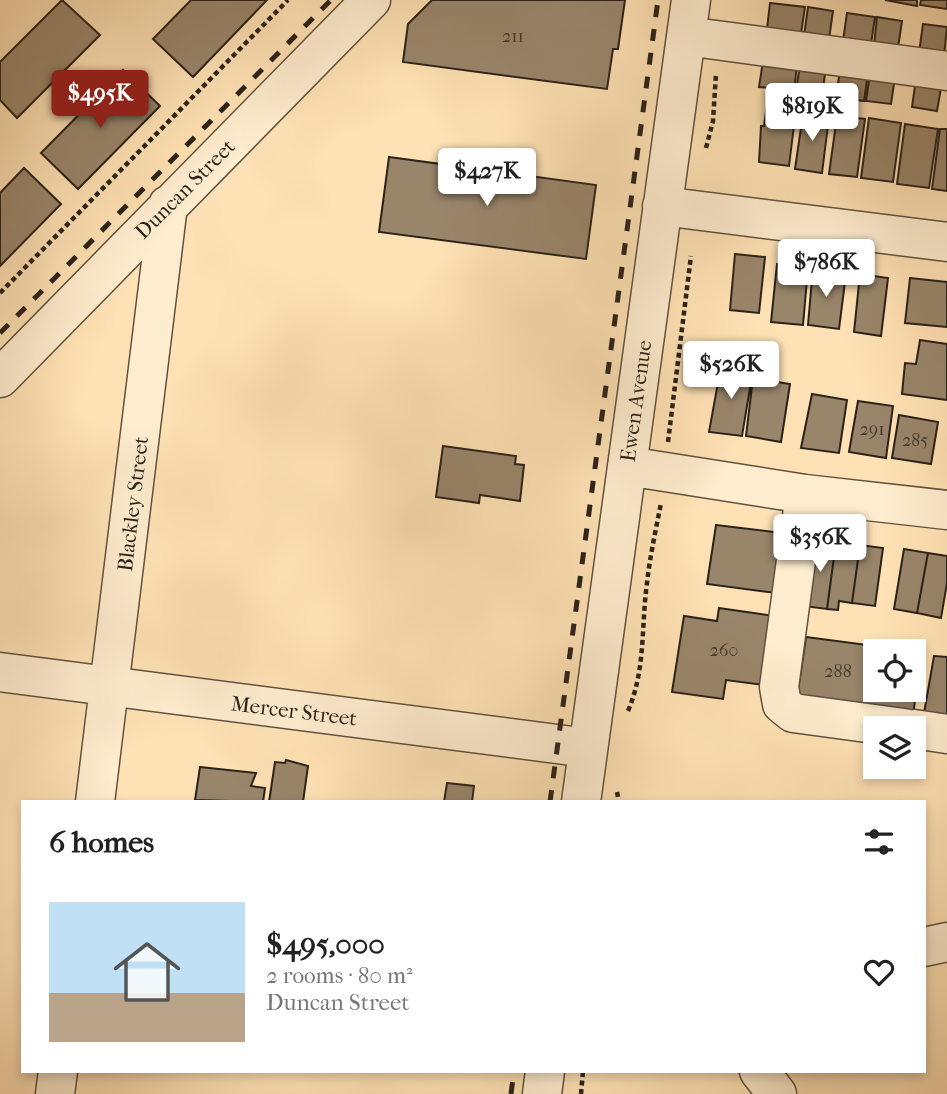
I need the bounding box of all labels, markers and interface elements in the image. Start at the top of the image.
house number: 211 [502,26,524,47]
pin: $495K [51,71,149,130]
text: $495K [68,79,132,106]
pin: $819K [763,83,861,143]
text: $819K [781,92,843,119]
street label: Duncan Street [130,134,240,244]
pin: $427K [438,148,536,208]
text: $427K [454,157,520,184]
pin: $786K [777,240,875,299]
text: $786K [794,248,858,275]
street label: Ewen Avenue [616,339,656,463]
pin: $526K [682,342,780,401]
text: $526K [699,350,763,377]
house number: 291 [859,419,885,440]
house number: 285 [902,430,928,451]
street label: Blackley Street [113,435,153,573]
pin: $356K [771,514,869,574]
text: $356K [789,523,851,550]
map controls [863,639,926,779]
button: locate [863,639,926,702]
house number: 260 [710,640,738,661]
house number: 288 [824,661,852,682]
street label: Mercer Street [230,691,359,731]
button: layers [863,716,926,779]
icon: filters [860,823,898,861]
text: 6 homes [49,825,154,860]
text: $495,000 [266,927,385,962]
icon: home [105,930,189,1014]
icon: heart [860,953,898,991]
text: 2 rooms · 80 m² [266,962,413,989]
text: Duncan Street [266,989,410,1016]

